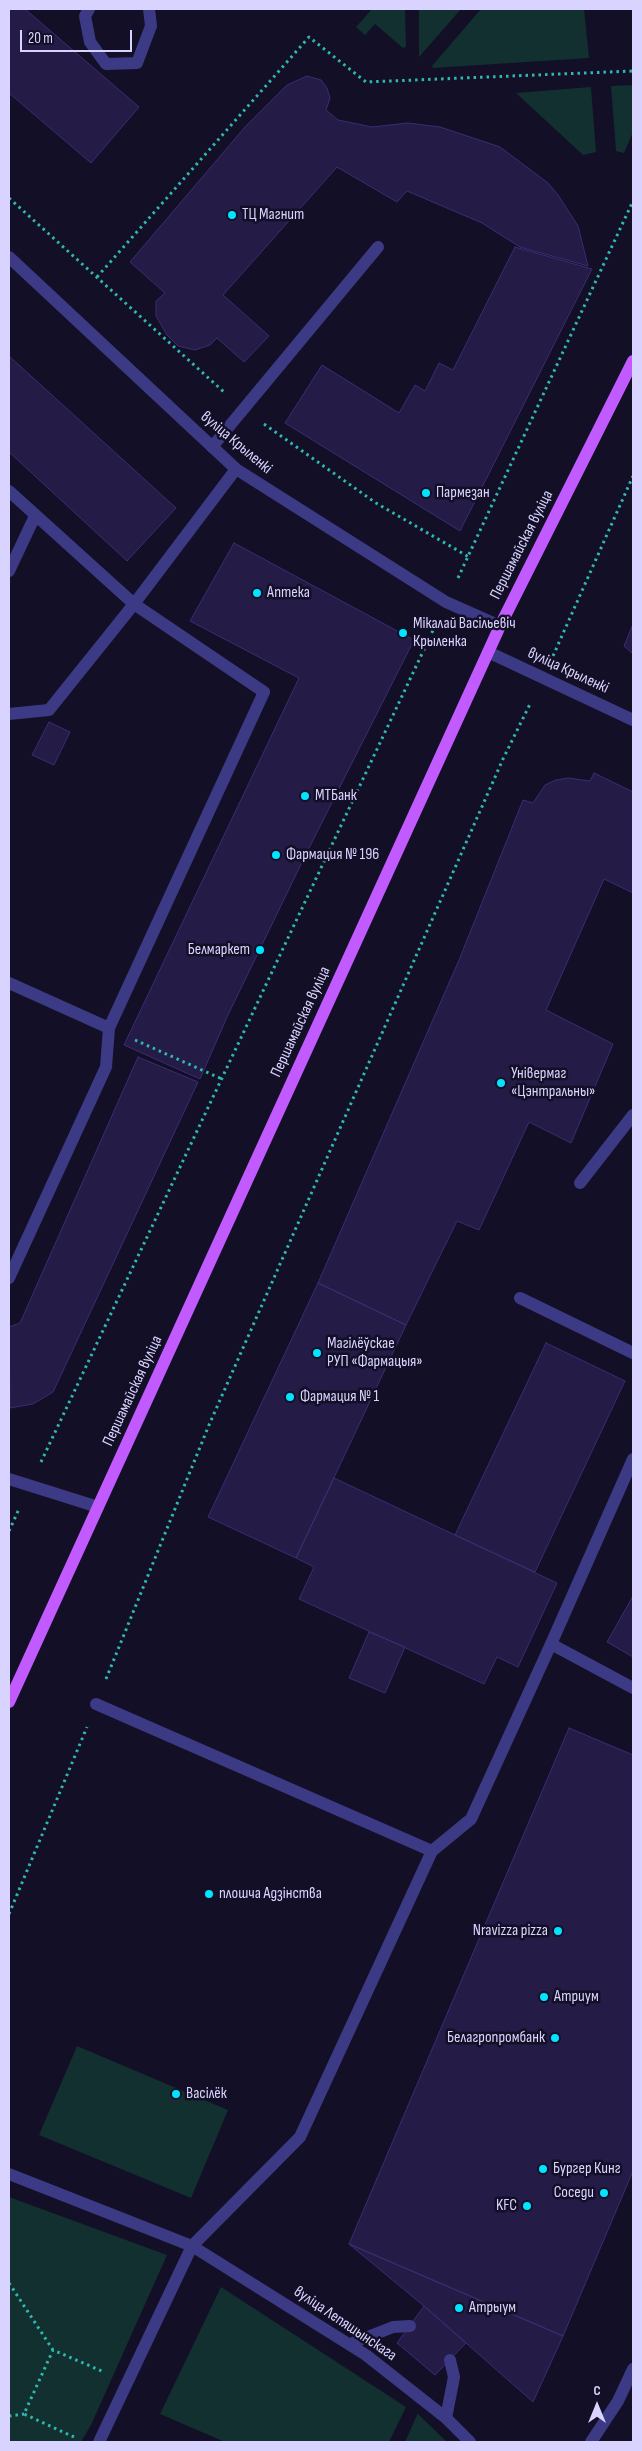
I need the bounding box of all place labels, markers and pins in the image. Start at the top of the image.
place label: ТЦ Магнит [242,205,304,225]
marker: ТЦ Магнит [226,209,238,221]
place label: Пармезан [436,483,490,503]
marker: Пармезан [420,487,432,499]
place label: Аптека [267,583,310,603]
marker: Аптека [251,587,263,599]
place label: Мікалай Васільевіч Крыленка [413,614,516,652]
marker: Мікалай Васільевіч Крыленка [397,627,409,639]
place label: МТБанк [315,786,357,806]
marker: МТБанк [299,790,311,802]
place label: Фармация № 196 [286,845,379,865]
marker: Фармация № 196 [270,849,282,861]
place label: Белмаркет [188,940,250,960]
marker: Белмаркет [254,944,266,956]
place label: Універмаг «Цэнтральны» [511,1064,595,1102]
marker: Універмаг «Цэнтральны» [495,1077,507,1089]
place label: Магілёўскае РУП «Фармацыя» [327,1334,423,1372]
marker: Магілёўскае РУП «Фармацыя» [311,1347,323,1359]
place label: Фармация № 1 [300,1387,379,1407]
marker: Фармация № 1 [284,1391,296,1403]
place label: плошча Адзінства [219,1884,322,1904]
marker: плошча Адзінства [203,1888,215,1900]
place label: Nravizza pizza [473,1921,548,1941]
marker: Nravizza pizza [552,1925,564,1937]
place label: Атриум [554,1987,599,2007]
marker: Атриум [538,1991,550,2003]
place label: Белагропромбанк [447,2028,545,2048]
marker: Белагропромбанк [549,2032,561,2044]
place label: Васілёк [186,2084,227,2104]
marker: Васілёк [170,2088,182,2100]
place label: Бургер Кинг [553,2159,621,2179]
marker: Бургер Кинг [537,2163,549,2175]
place label: Соседи [554,2183,594,2203]
marker: Соседи [598,2187,610,2199]
place label: KFC [496,2196,517,2216]
marker: KFC [521,2200,533,2212]
place label: Атрыум [469,2298,516,2318]
marker: Атрыум [453,2302,465,2314]

